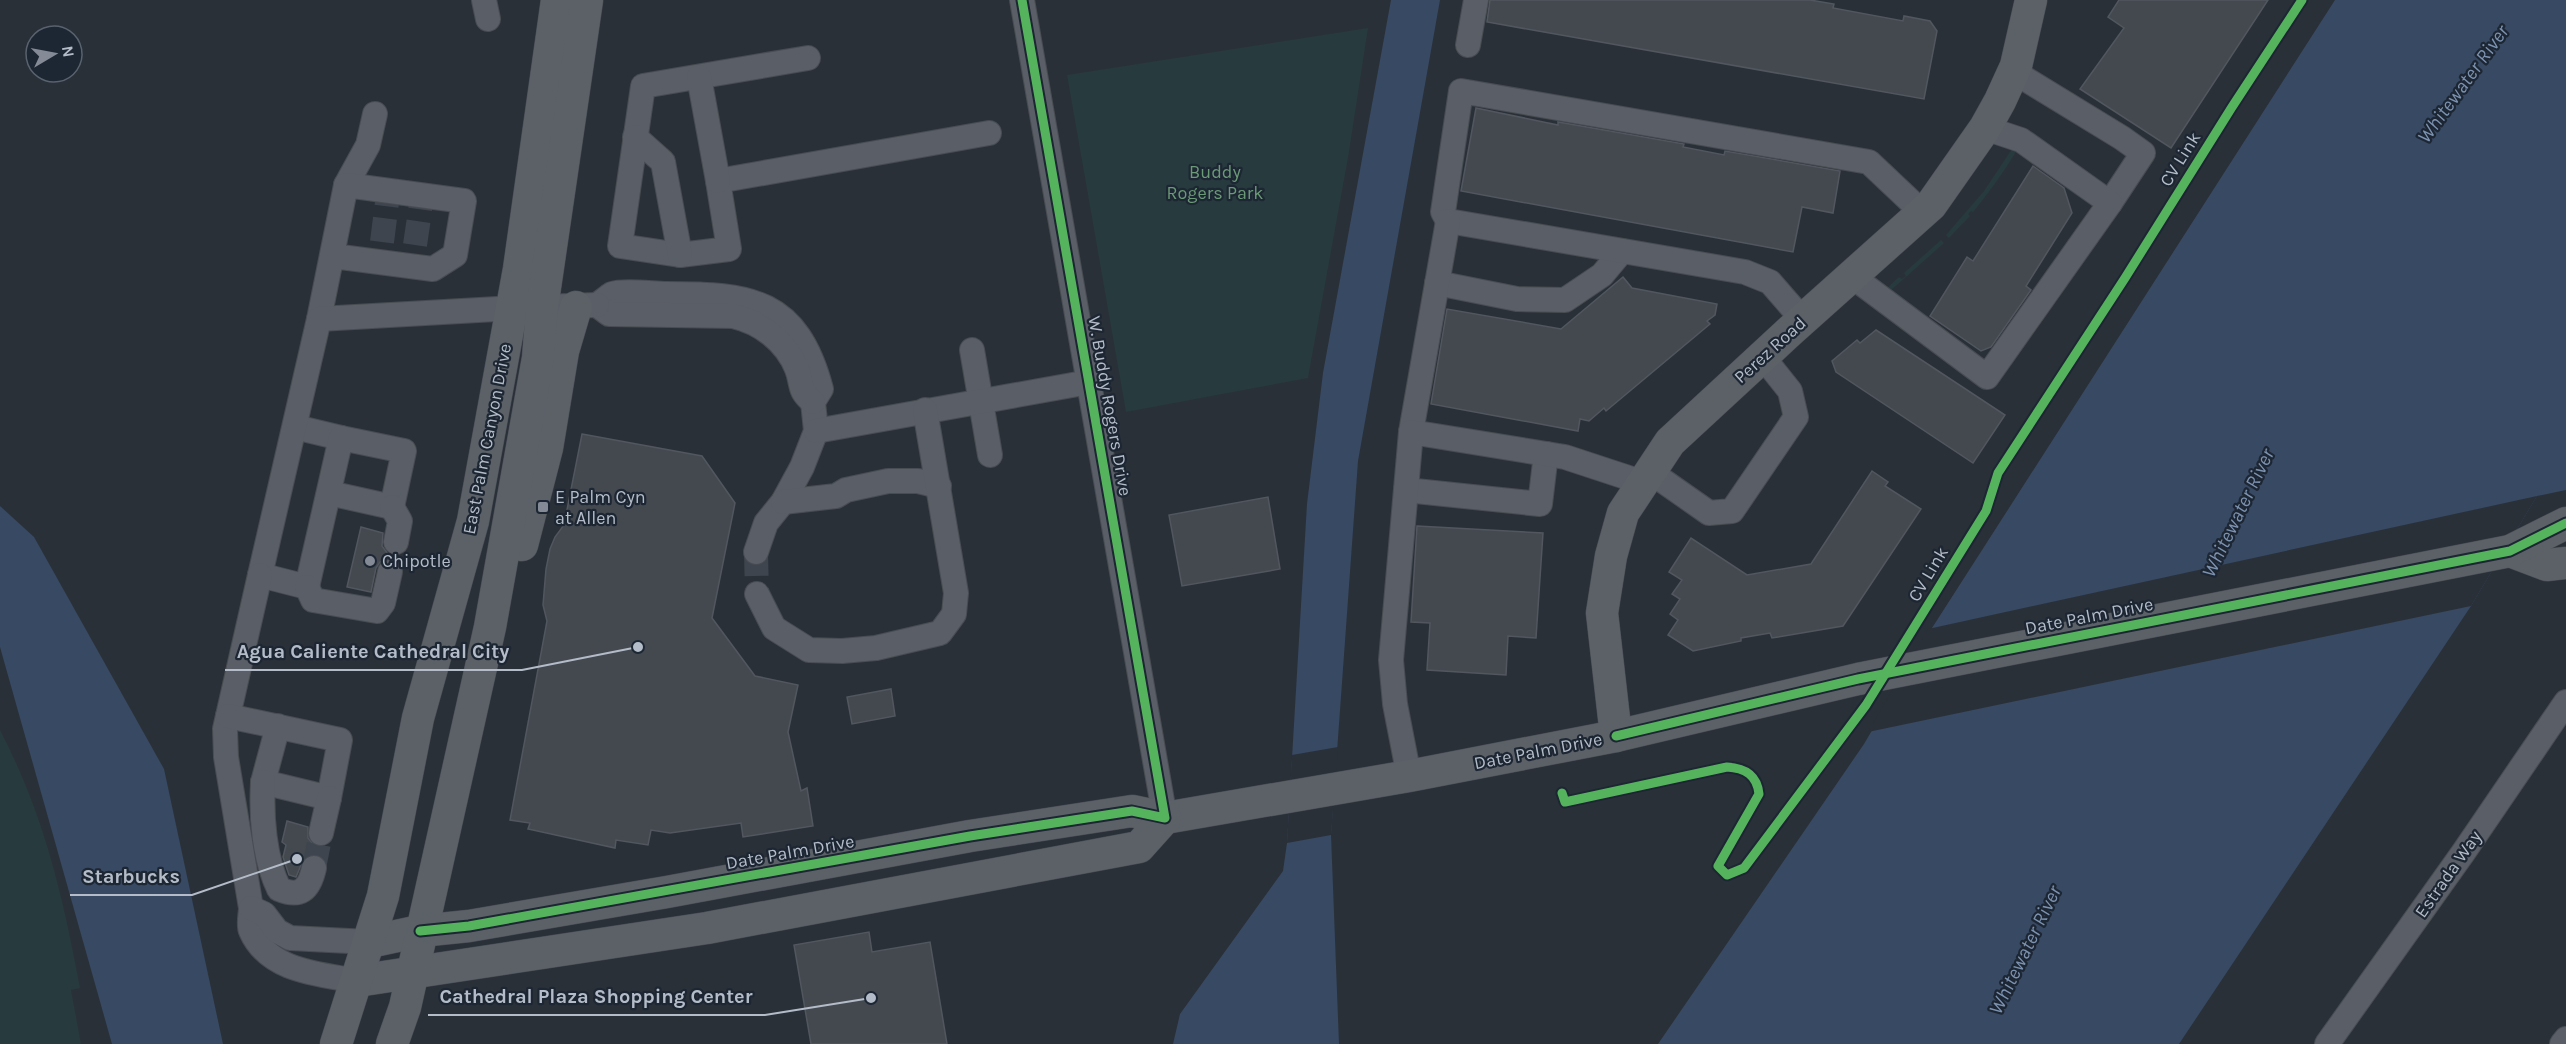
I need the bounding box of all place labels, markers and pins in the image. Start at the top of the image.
place label: E Palm Cyn at Allen [555,486,646,529]
marker: E Palm Cyn at Allen [536,500,550,514]
place label: Chipotle [382,550,451,572]
marker: Chipotle [363,554,377,568]
callout: Agua Caliente Cathedral City [225,632,522,670]
callout: Starbucks [70,857,192,895]
callout: Cathedral Plaza Shopping Center [428,977,765,1015]

